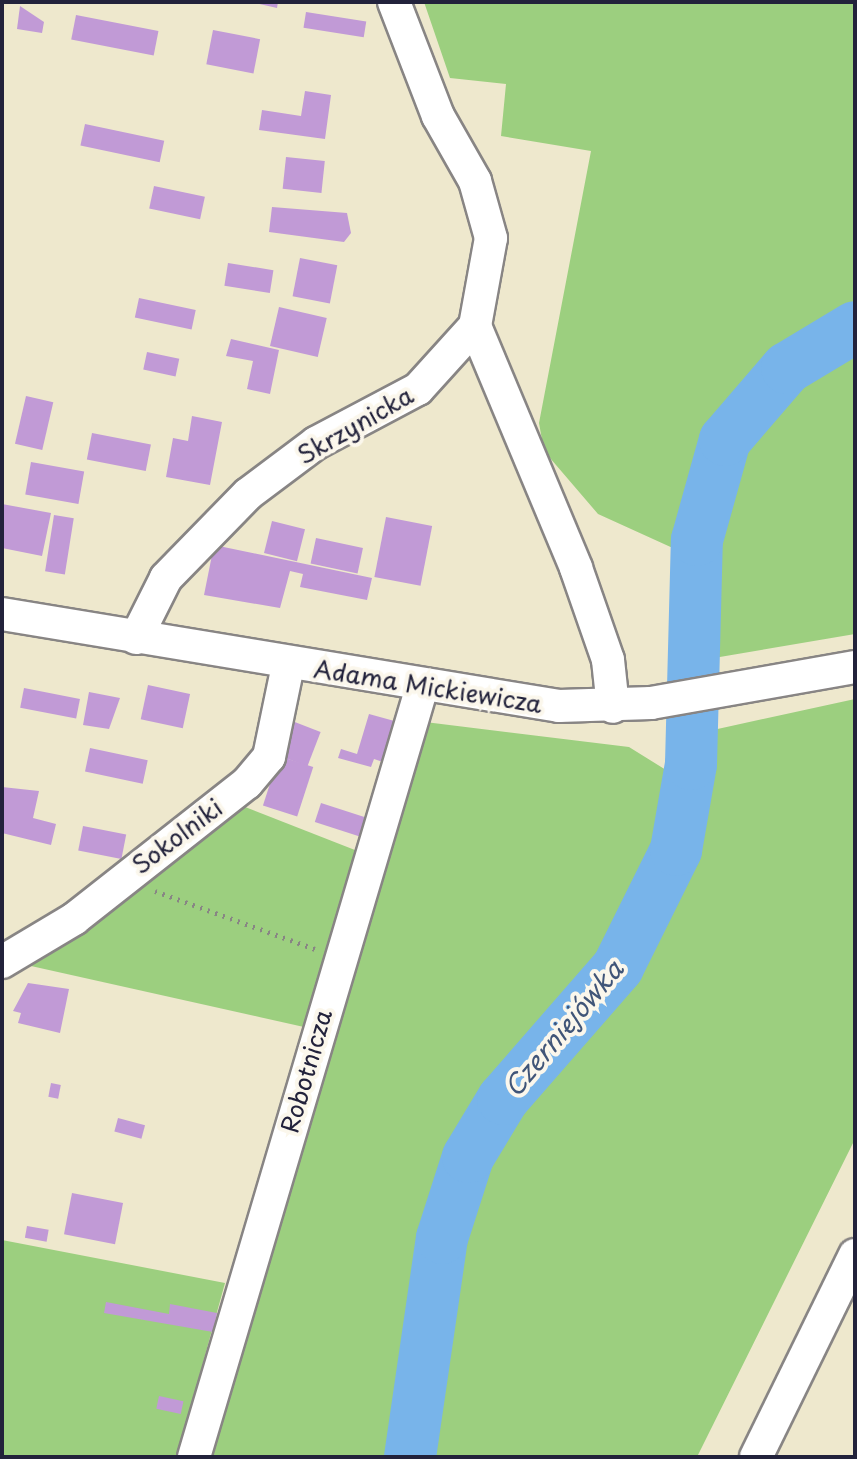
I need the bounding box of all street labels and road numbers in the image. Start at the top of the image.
street label: Skrzynicka [292,380,418,470]
street label: Adama Mickiewicza [312,654,544,718]
street label: Sokolniki [126,793,228,879]
street label: Robotnicza [275,1006,337,1136]

